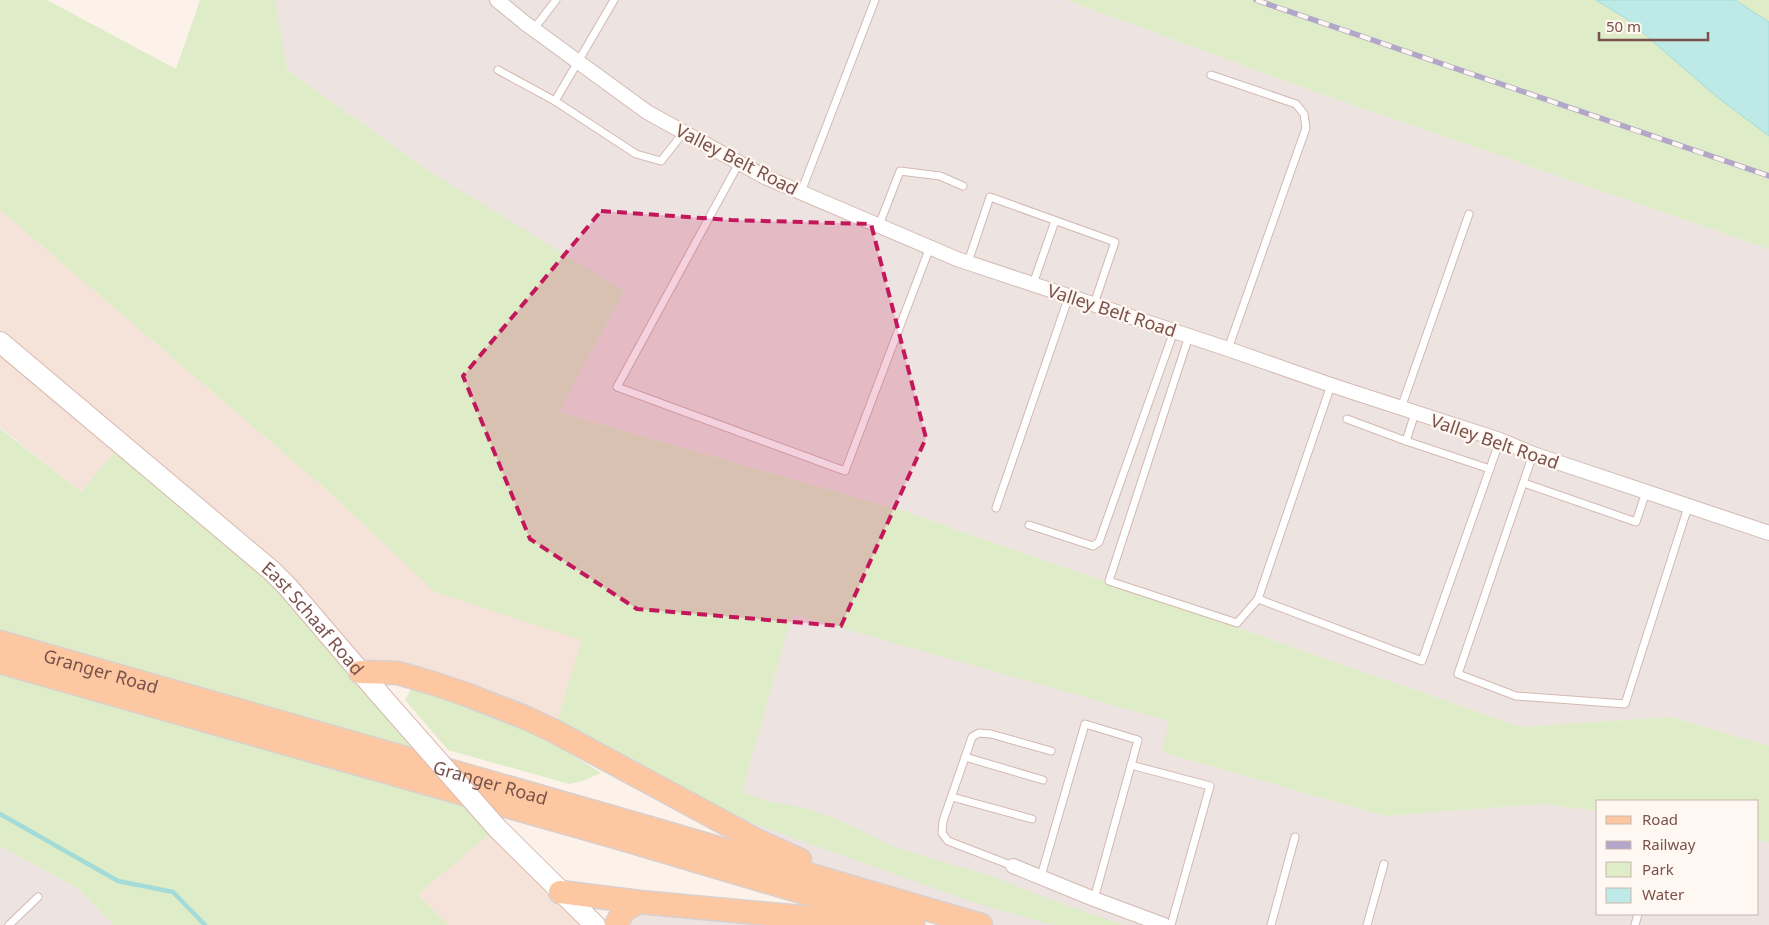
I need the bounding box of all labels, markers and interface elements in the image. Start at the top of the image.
scale bar [1599,10,1708,42]
text: 50 m [1606,16,1641,36]
street label: Valley Belt Road [672,118,802,200]
street label: Valley Belt Road [1044,278,1180,342]
street label: Valley Belt Road [1428,408,1562,474]
street label: East Schaaf Road [257,556,370,680]
street label: Granger Road [41,643,161,699]
street label: Granger Road [430,755,550,810]
legend [1596,800,1759,915]
text: Road [1642,809,1678,829]
text: Railway [1642,834,1696,854]
text: Park [1642,859,1674,879]
text: Water [1642,884,1684,904]

